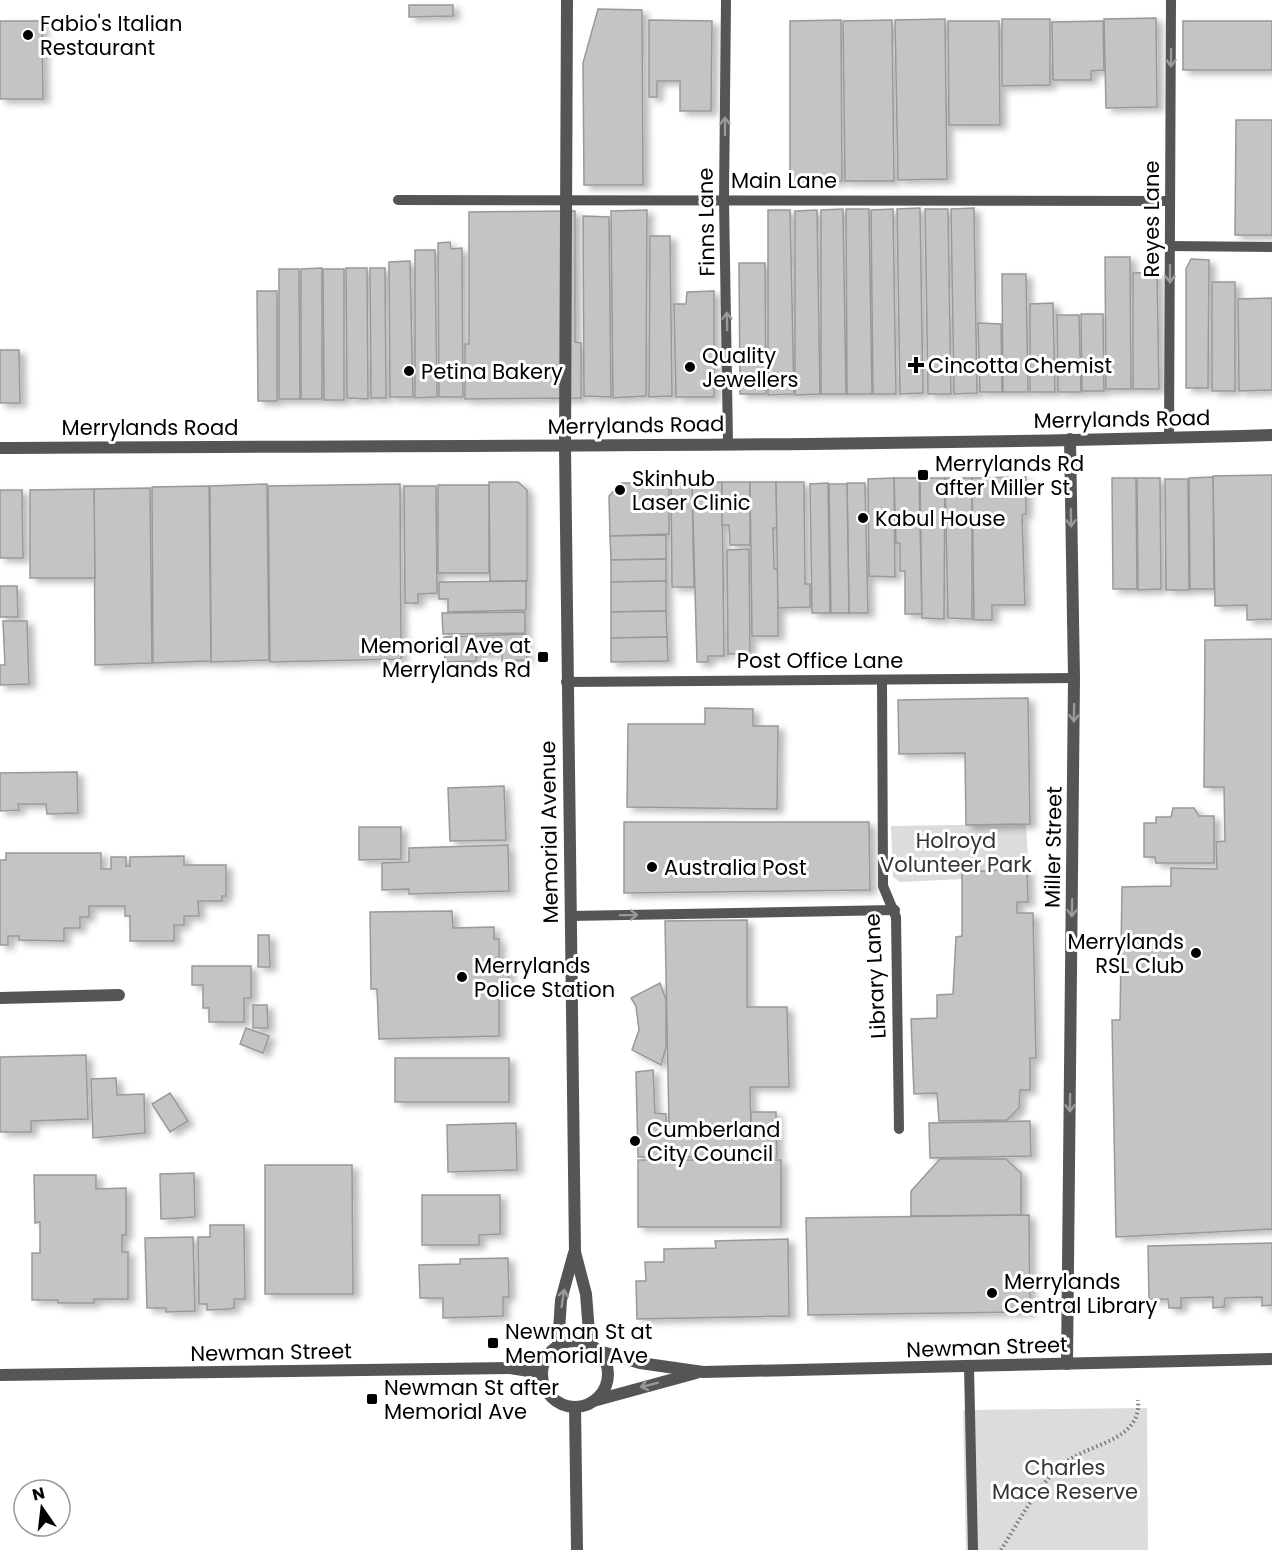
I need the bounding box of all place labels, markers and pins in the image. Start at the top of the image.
place label: Fabio's Italian Restaurant [40,9,182,62]
marker: Fabio's Italian Restaurant [21,28,35,42]
place label: Quality Jewellers [702,341,799,394]
place label: Cincotta Chemist [928,351,1112,380]
place label: Petina Bakery [421,357,563,386]
marker: Cincotta Chemist [909,358,923,372]
marker: Quality Jewellers [683,360,697,374]
marker: Petina Bakery [402,364,416,378]
place label: Merrylands Rd after Miller St [935,449,1084,502]
place label: Skinhub Laser Clinic [632,464,751,517]
marker: Merrylands Rd after Miller St [916,468,930,482]
marker: Skinhub Laser Clinic [613,483,627,497]
place label: Kabul House [875,504,1006,533]
marker: Kabul House [856,511,870,525]
place label: Memorial Ave at Merrylands Rd [360,631,531,684]
marker: Memorial Ave at Merrylands Rd [536,650,550,664]
place label: Australia Post [664,853,807,882]
marker: Australia Post [645,860,659,874]
place label: Merrylands RSL Club [1067,927,1184,980]
marker: Merrylands RSL Club [1189,946,1203,960]
place label: Merrylands Police Station [474,951,615,1004]
marker: Merrylands Police Station [455,970,469,984]
place label: Cumberland City Council [647,1115,780,1168]
marker: Cumberland City Council [628,1134,642,1148]
place label: Merrylands Central Library [1004,1267,1157,1320]
marker: Merrylands Central Library [985,1286,999,1300]
place label: Newman St at Memorial Ave [505,1317,652,1370]
marker: Newman St at Memorial Ave [486,1336,500,1350]
place label: Newman St after Memorial Ave [384,1373,559,1426]
marker: Newman St after Memorial Ave [365,1392,379,1406]

